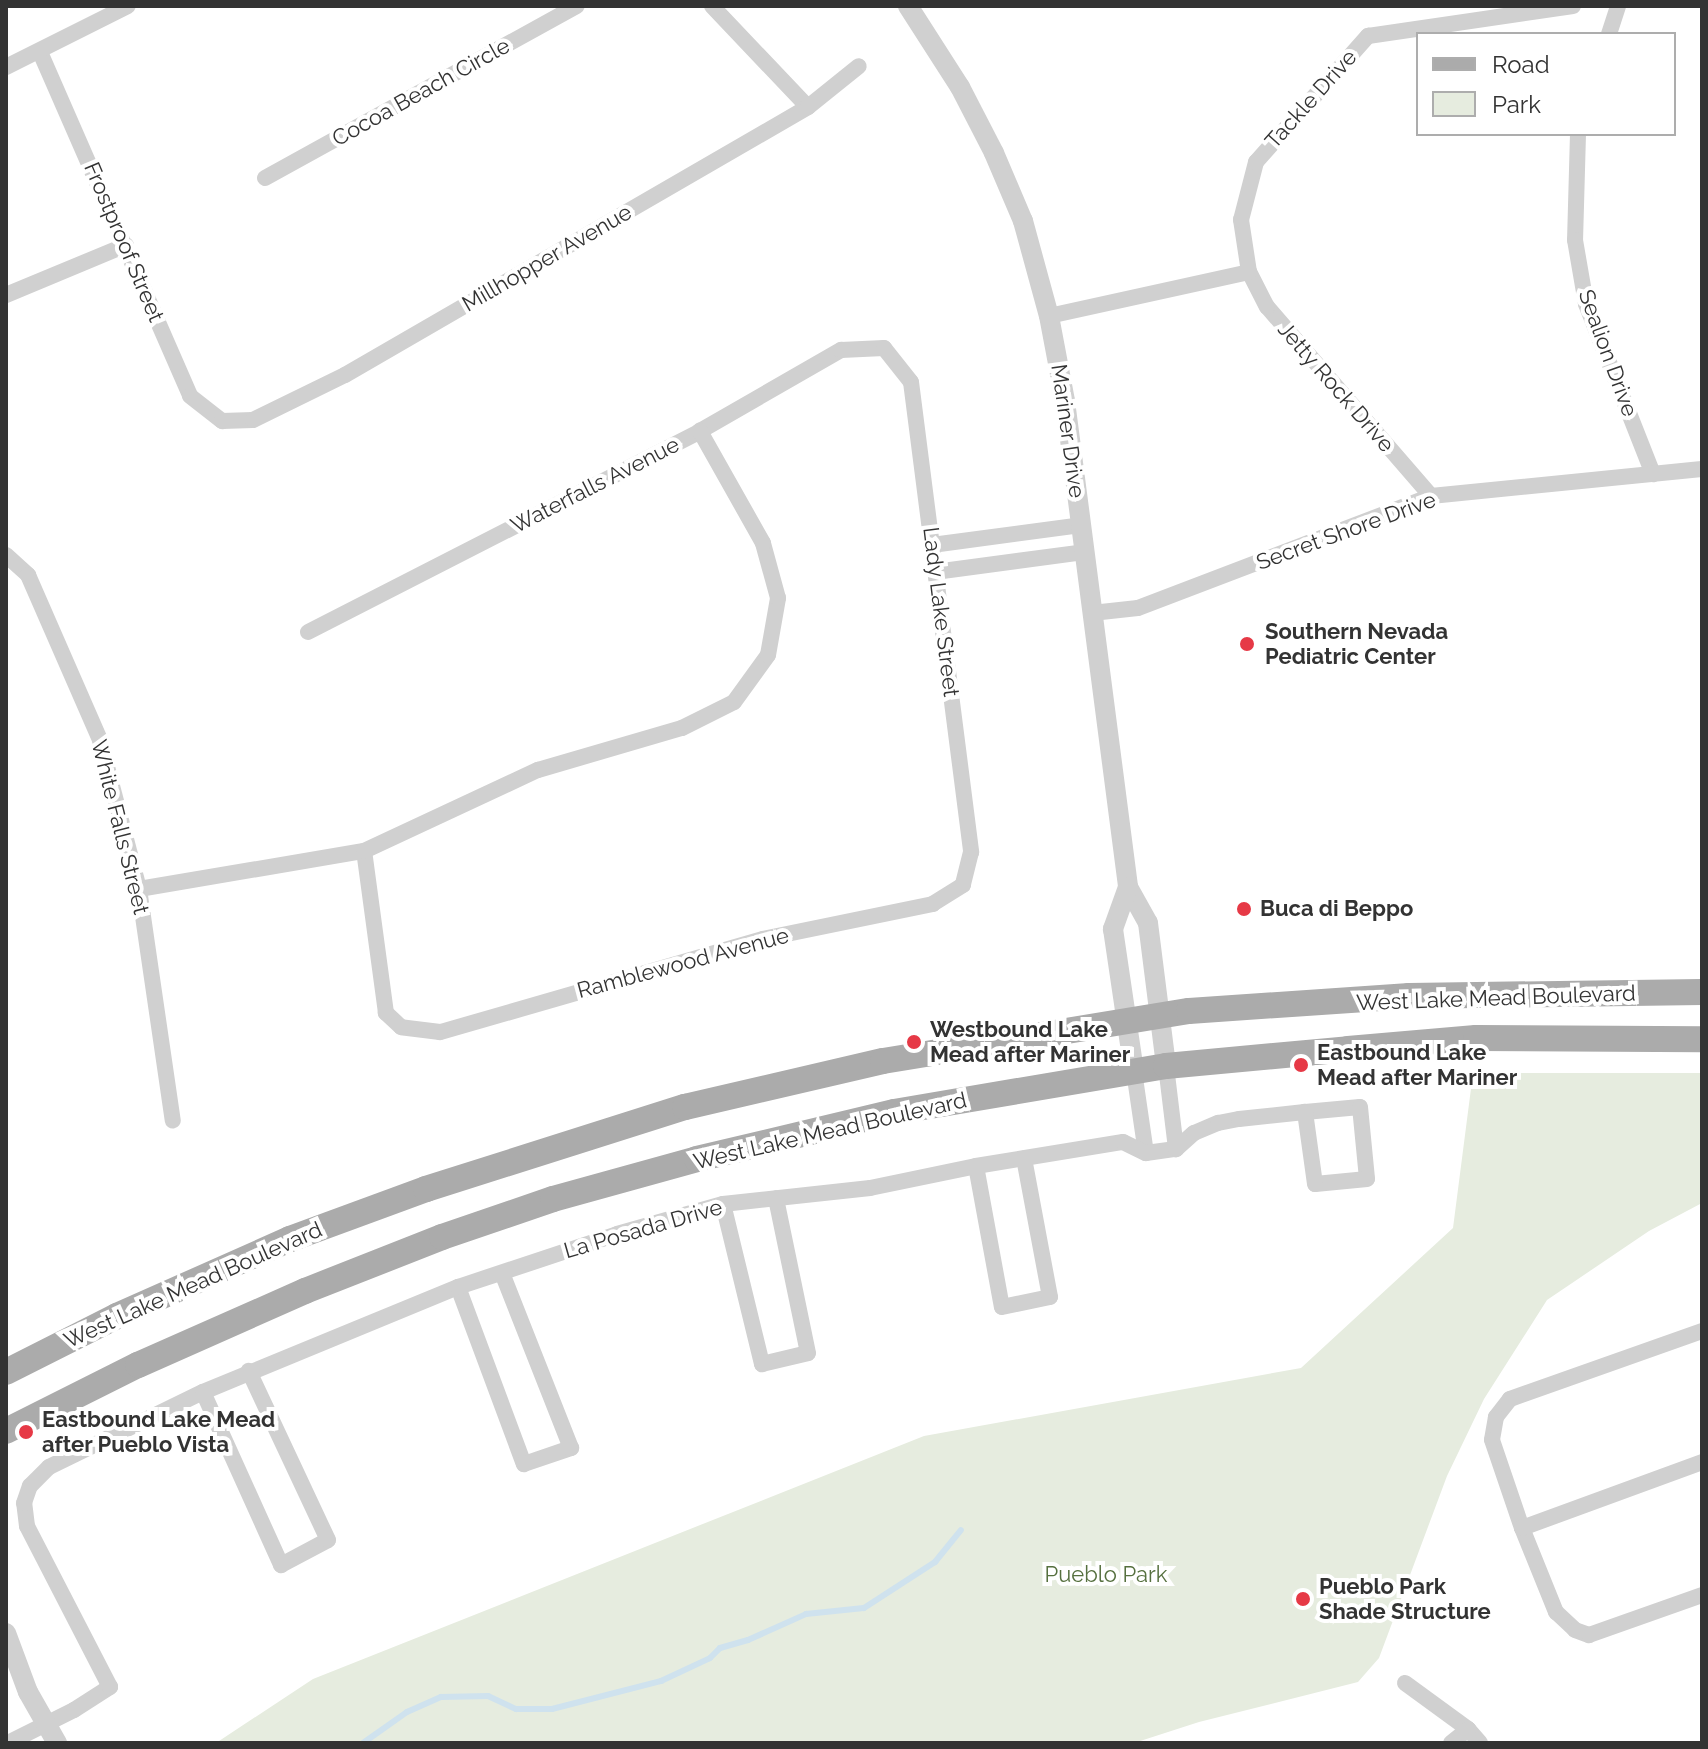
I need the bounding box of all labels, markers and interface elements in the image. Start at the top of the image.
street label: Cocoa Beach Circle [328,32,514,152]
legend [1416,32,1676,136]
street label: Tackle Drive [1260,44,1362,154]
text: Road [1492,50,1550,79]
text: Park [1492,90,1541,119]
street label: Frostproof Street [78,158,170,326]
street label: Millhopper Avenue [457,198,637,318]
street label: Sealion Drive [1573,286,1643,420]
street label: Jetty Rock Drive [1272,316,1400,458]
street label: Mariner Drive [1046,362,1090,500]
street label: Waterfalls Avenue [506,431,684,539]
street label: Secret Shore Drive [1253,486,1439,576]
street label: Lady Lake Street [917,525,965,699]
place label: Southern Nevada Pediatric Center [1265,618,1448,670]
marker: Southern Nevada Pediatric Center [1236,633,1258,655]
street label: White Falls Street [86,737,154,917]
place label: Buca di Beppo [1260,896,1413,922]
marker: Buca di Beppo [1235,900,1253,918]
street label: Ramblewood Avenue [574,922,792,1004]
street label: West Lake Mead Boulevard [1356,980,1636,1016]
place label: Westbound Lake Mead after Mariner [930,1016,1131,1068]
marker: Westbound Lake Mead after Mariner [905,1033,923,1051]
place label: Eastbound Lake Mead after Mariner [1317,1039,1518,1090]
marker: Eastbound Lake Mead after Mariner [1292,1056,1310,1074]
street label: West Lake Mead Boulevard [691,1087,969,1175]
street label: La Posada Drive [561,1194,725,1264]
street label: West Lake Mead Boulevard [60,1216,326,1354]
place label: Eastbound Lake Mead after Pueblo Vista [42,1406,275,1458]
marker: Eastbound Lake Mead after Pueblo Vista [17,1423,35,1441]
park label: Pueblo Park [1045,1562,1167,1588]
place label: Pueblo Park Shade Structure [1319,1573,1491,1624]
marker: Pueblo Park Shade Structure [1294,1590,1312,1608]

